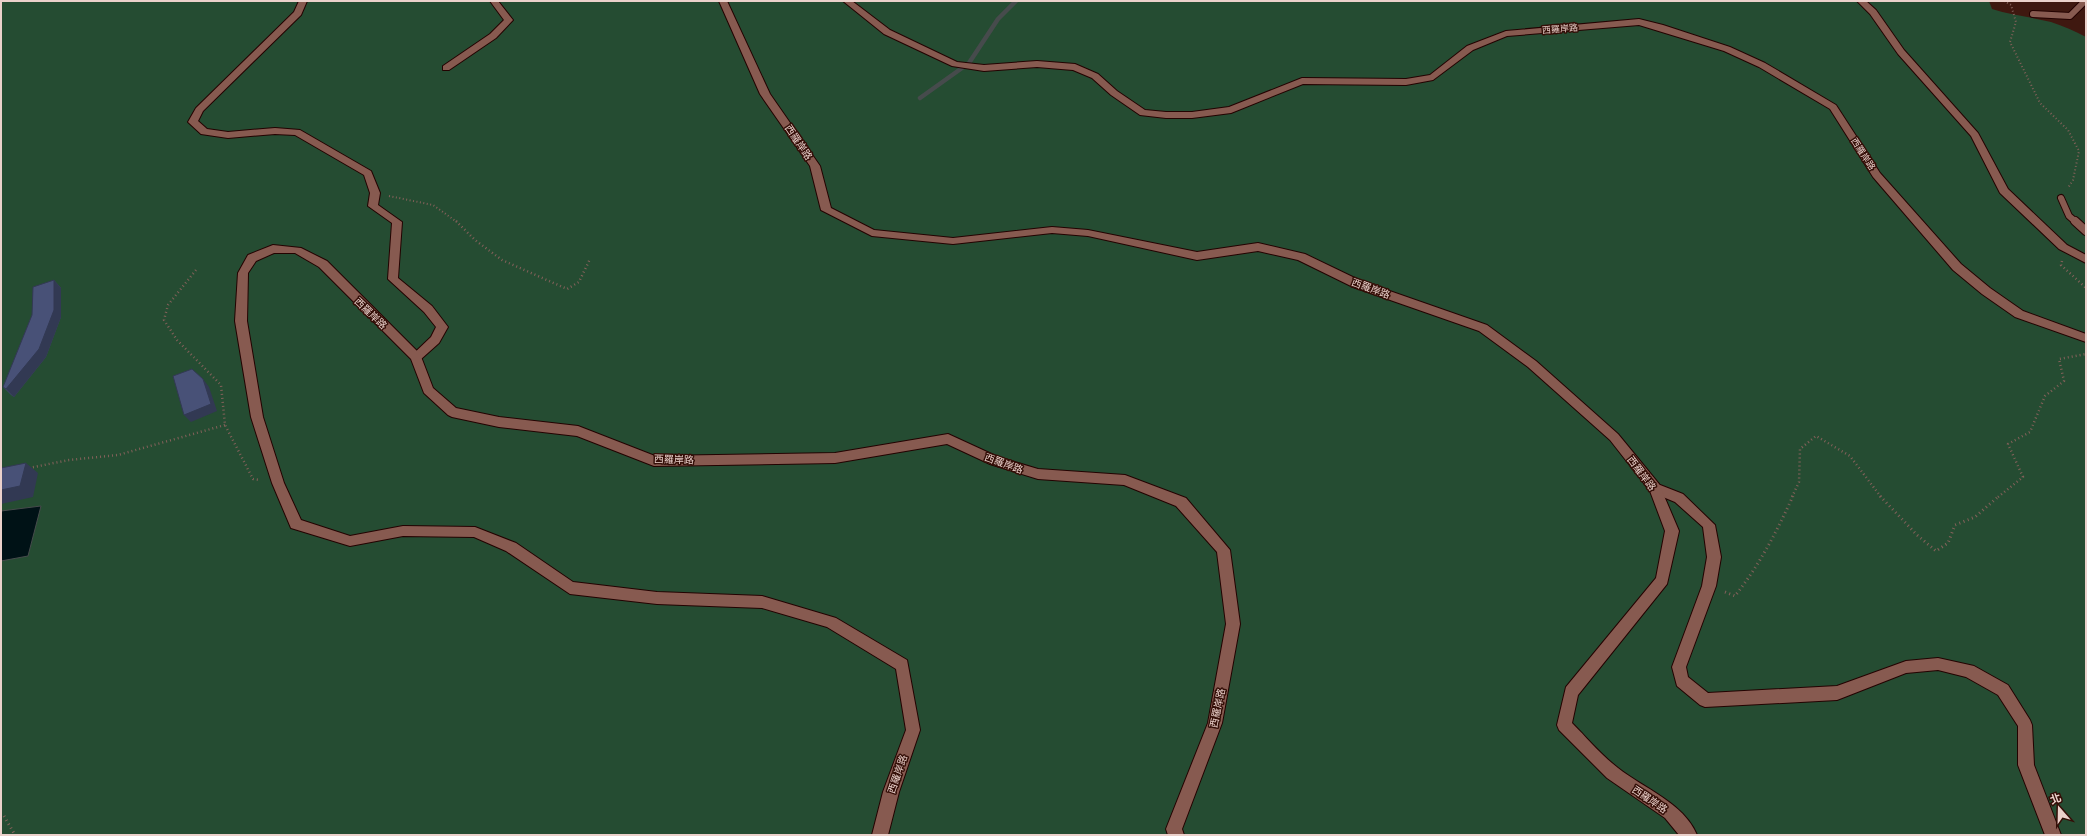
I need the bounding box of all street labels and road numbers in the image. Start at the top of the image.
street label: 西羅岸路 [1542,22,1578,36]
street label: 西羅岸路 [783,123,814,162]
street label: 西羅岸路 [1849,136,1877,172]
street label: 西羅岸路 [1350,276,1392,300]
street label: 西羅岸路 [352,296,389,331]
street label: 西羅岸路 [983,451,1025,475]
street label: 西羅岸路 [654,453,694,466]
street label: 西羅岸路 [1625,454,1658,493]
street label: 西羅岸路 [1208,687,1227,729]
street label: 西羅岸路 [886,753,909,795]
street label: 西羅岸路 [1630,784,1669,815]

